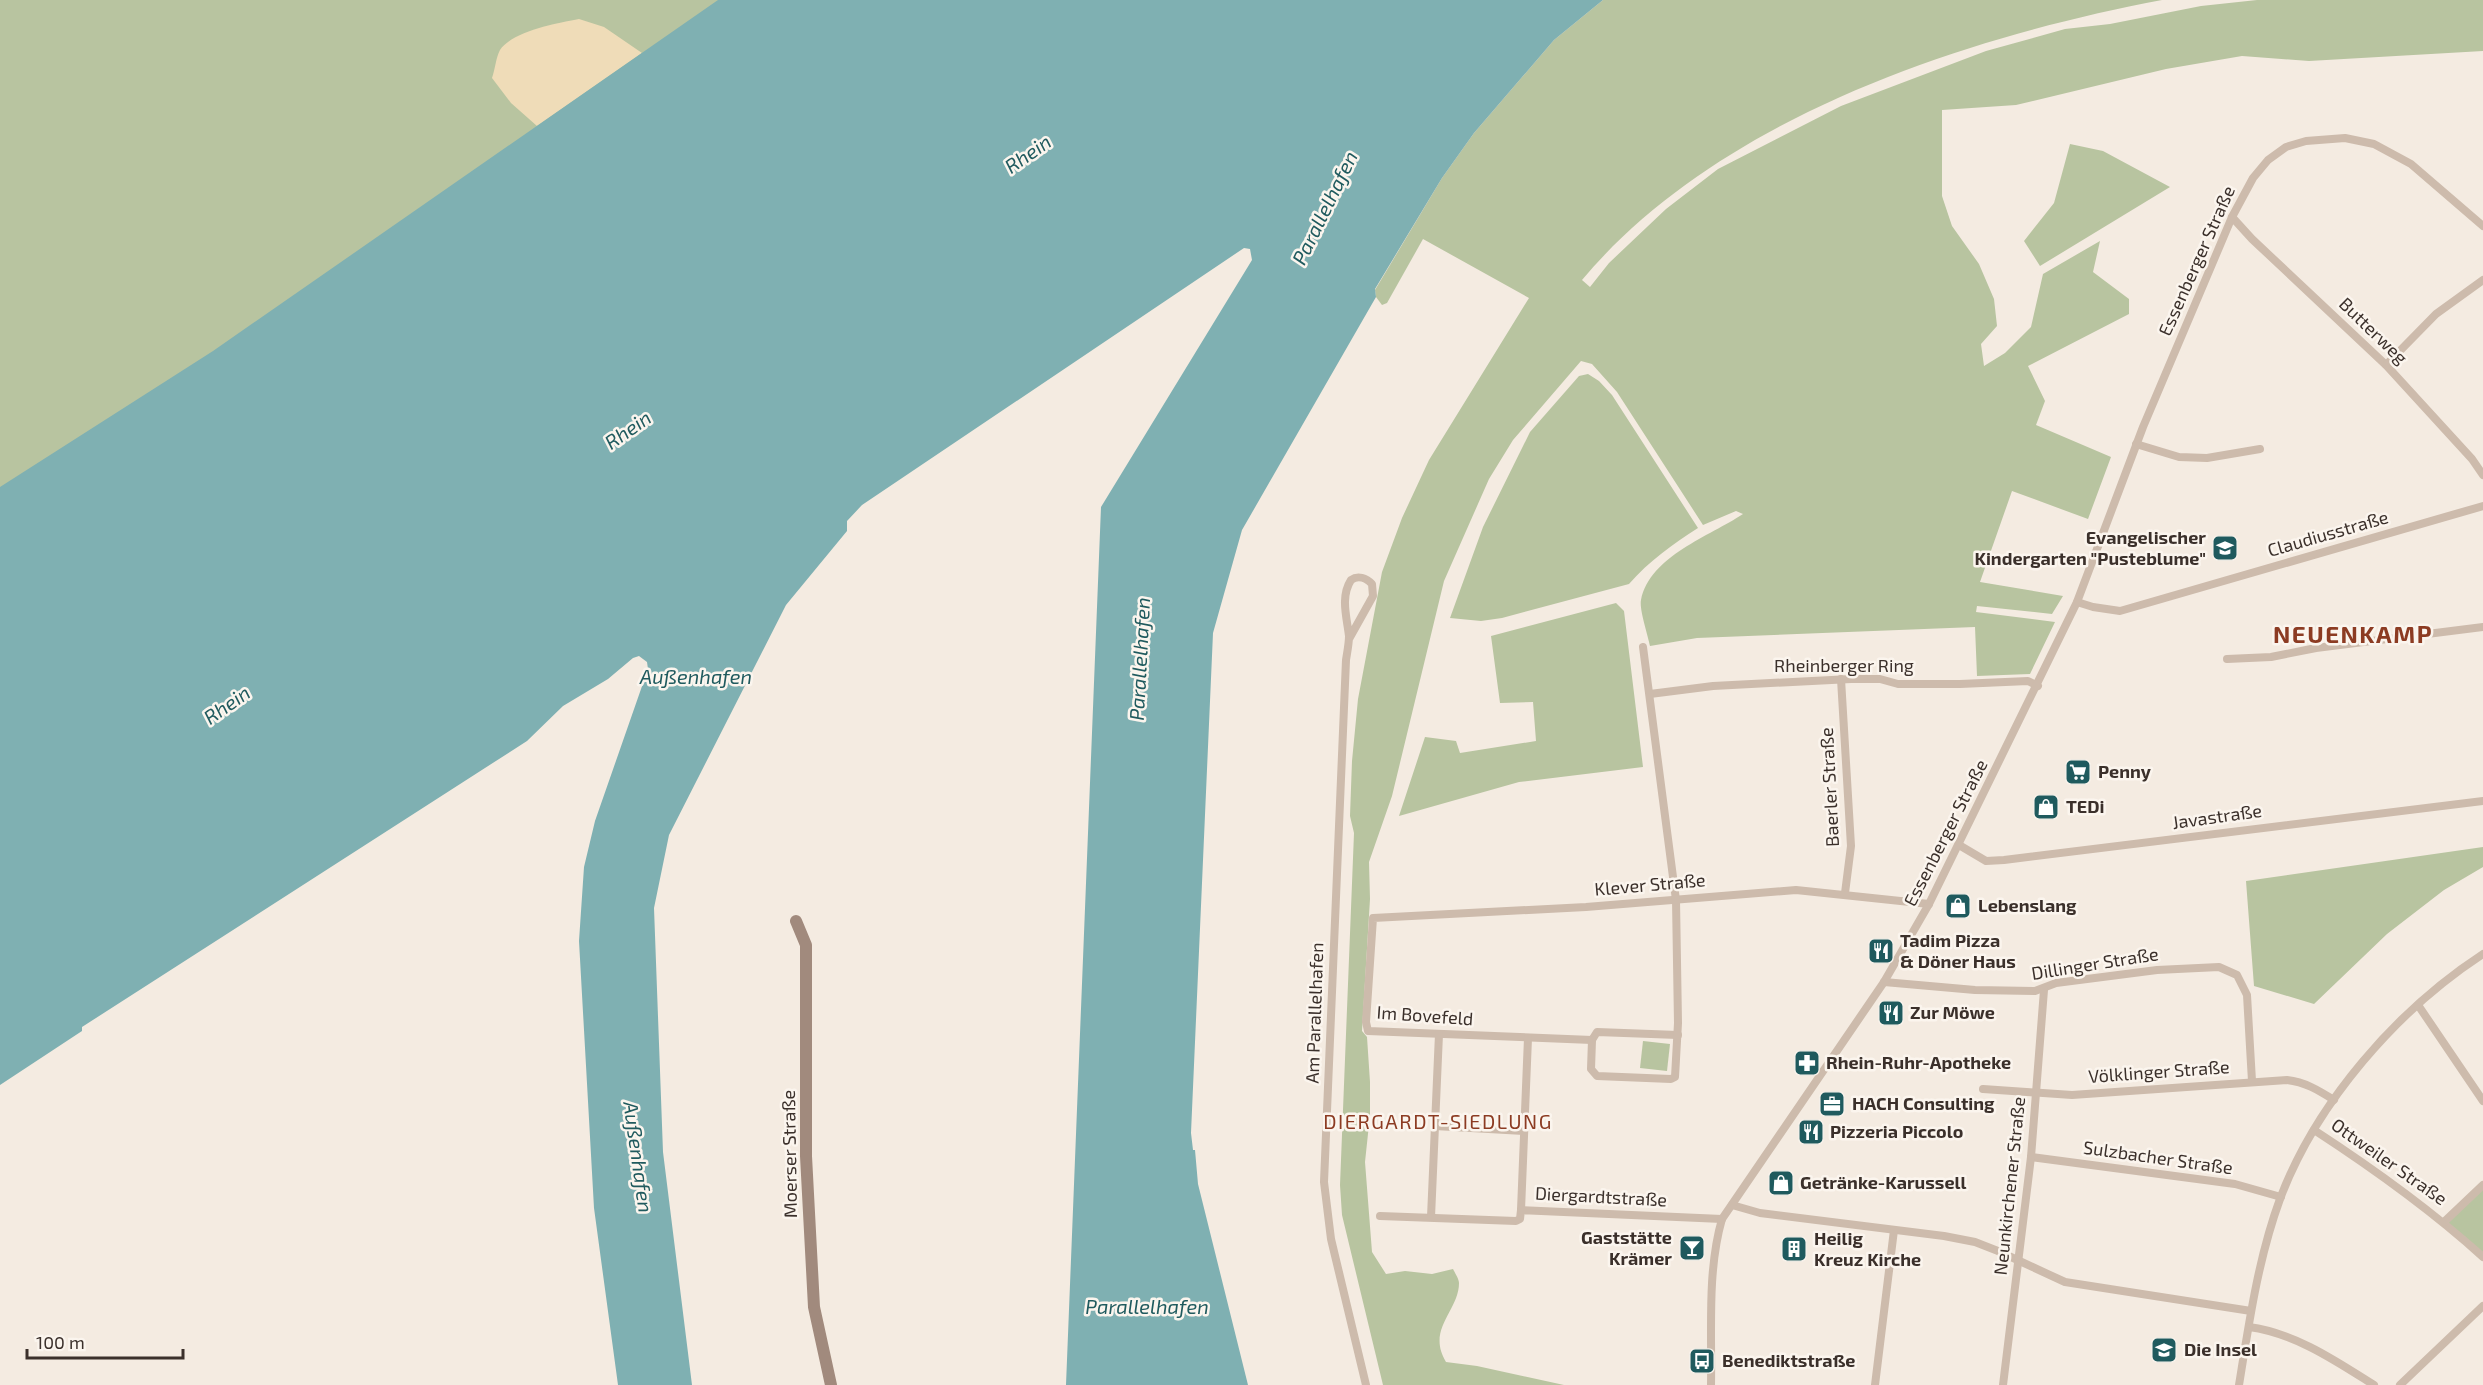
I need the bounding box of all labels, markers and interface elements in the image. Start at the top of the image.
water label: Rhein [1000,129,1055,178]
water label: Parallelhafen [1286,147,1362,268]
street label: Essenberger Straße [2153,182,2239,339]
street label: Butterweg [2335,292,2412,368]
water label: Rhein [600,405,655,454]
street label: Claudiusstraße [2265,505,2391,561]
place label: Evangelischer Kindergarten "Pusteblume" [1974,526,2206,569]
school or university icon: Evangelischer Kindergarten "Pusteblume" [2210,533,2240,563]
water label: Parallelhafen [1124,597,1154,721]
district label: NEUENKAMP [2273,619,2433,648]
street label: Rheinberger Ring [1774,654,1914,676]
water label: Außenhafen [639,664,752,688]
water label: Rhein [199,680,254,729]
street label: Baerler Straße [1815,727,1843,847]
street label: Essenberger Straße [1899,755,1992,910]
supermarket icon: Penny [2063,757,2093,787]
place label: Penny [2098,760,2152,782]
shop icon: TEDi [2031,792,2061,822]
place label: TEDi [2066,795,2105,817]
street label: Javastraße [2171,799,2263,833]
street label: Klever Straße [1594,868,1706,900]
shop icon: Lebenslang [1943,891,1973,921]
place label: Lebenslang [1978,894,2077,916]
place label: Tadim Pizza & Döner Haus [1900,929,2016,972]
restaurant icon: Tadim Pizza & Döner Haus [1866,936,1896,966]
street label: Am Parallelhafen [1301,942,1327,1084]
street label: Dillinger Straße [2030,942,2160,984]
restaurant icon: Zur Möwe [1876,998,1906,1028]
street label: Im Bovefeld [1376,1001,1474,1029]
place label: Zur Möwe [1910,1001,1995,1023]
pharmacy icon: Rhein-Ruhr-Apotheke [1792,1048,1822,1078]
place label: Rhein-Ruhr-Apotheke [1826,1051,2011,1073]
street label: Völklinger Straße [2088,1055,2230,1087]
office icon: HACH Consulting [1817,1089,1847,1119]
street label: Moerser Straße [777,1090,801,1218]
place label: HACH Consulting [1852,1092,1995,1114]
street label: Neunkirchener Straße [1989,1096,2029,1276]
water label: Außenhafen [619,1099,659,1214]
district label: DIERGARDT-SIEDLUNG [1323,1109,1553,1133]
street label: Ottweiler Straße [2327,1113,2452,1209]
restaurant icon: Pizzeria Piccolo [1796,1117,1826,1147]
place label: Pizzeria Piccolo [1830,1120,1963,1142]
street label: Sulzbacher Straße [2082,1136,2234,1178]
shop icon: Getränke-Karussell [1766,1168,1796,1198]
place label: Getränke-Karussell [1800,1171,1966,1193]
street label: Diergardtstraße [1534,1182,1668,1210]
place label: Gaststätte Krämer [1581,1226,1672,1269]
place label: Heilig Kreuz Kirche [1814,1227,1921,1270]
bar icon: Gaststätte Krämer [1677,1233,1707,1263]
building icon: Heilig Kreuz Kirche [1779,1234,1809,1264]
water label: Parallelhafen [1085,1294,1209,1318]
scale bar [27,1322,183,1360]
text: 100 m [36,1331,85,1353]
school or university icon: Die Insel [2149,1335,2179,1365]
place label: Die Insel [2184,1338,2257,1360]
bus stop icon: Benediktstraße [1687,1346,1717,1376]
place label: Benediktstraße [1722,1349,1856,1371]

